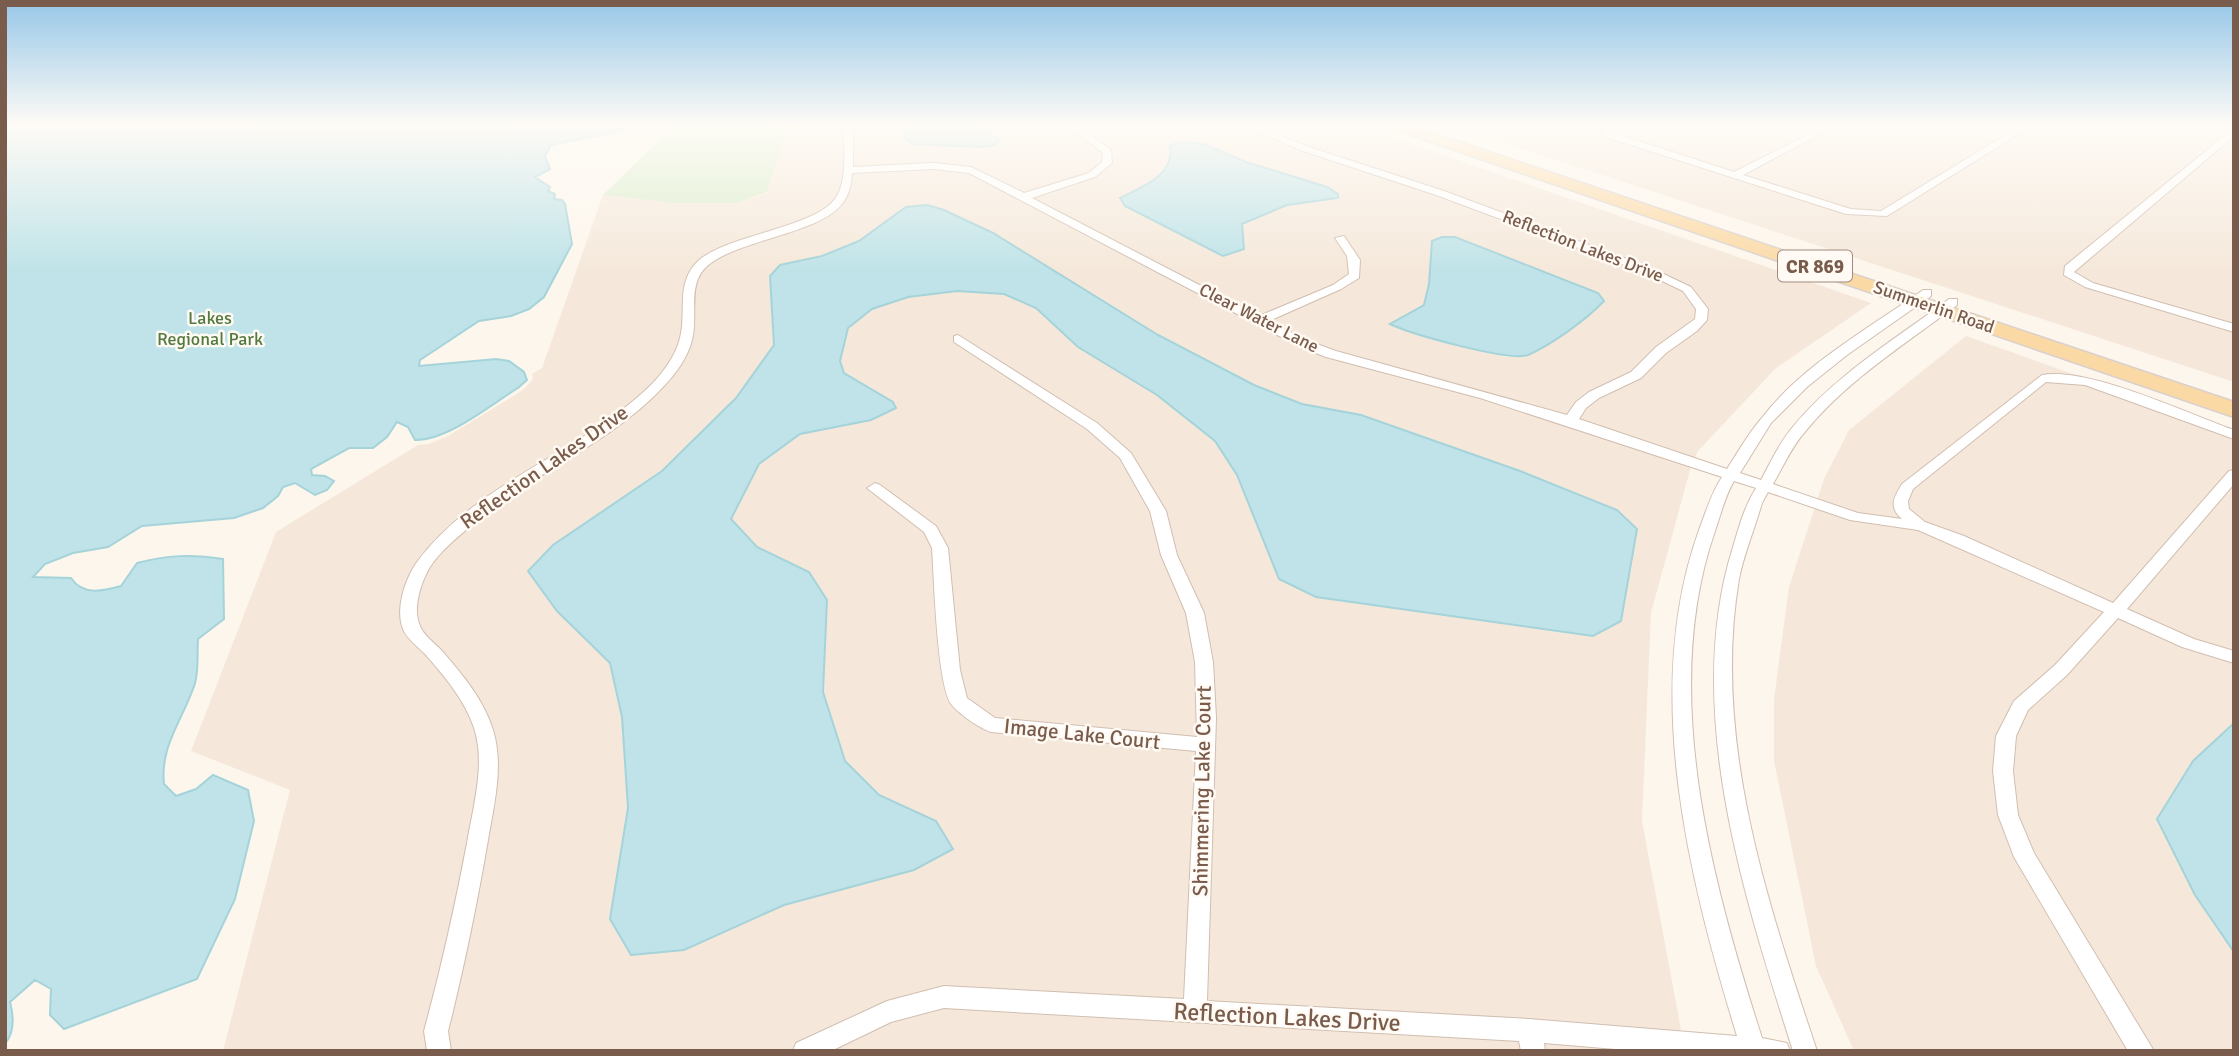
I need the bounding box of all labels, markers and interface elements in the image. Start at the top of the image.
street label: Reflection Lakes Drive [1499,205,1667,287]
road number: CR 869 [1778,250,1852,282]
street label: Summerlin Road [1871,276,1997,338]
street label: Clear Water Lane [1196,278,1322,358]
park label: Lakes Regional Park [157,307,263,350]
street label: Reflection Lakes Drive [455,399,633,535]
street label: Shimmering Lake Court [1187,685,1217,897]
street label: Image Lake Court [1003,713,1161,755]
street label: Reflection Lakes Drive [1173,996,1401,1038]

